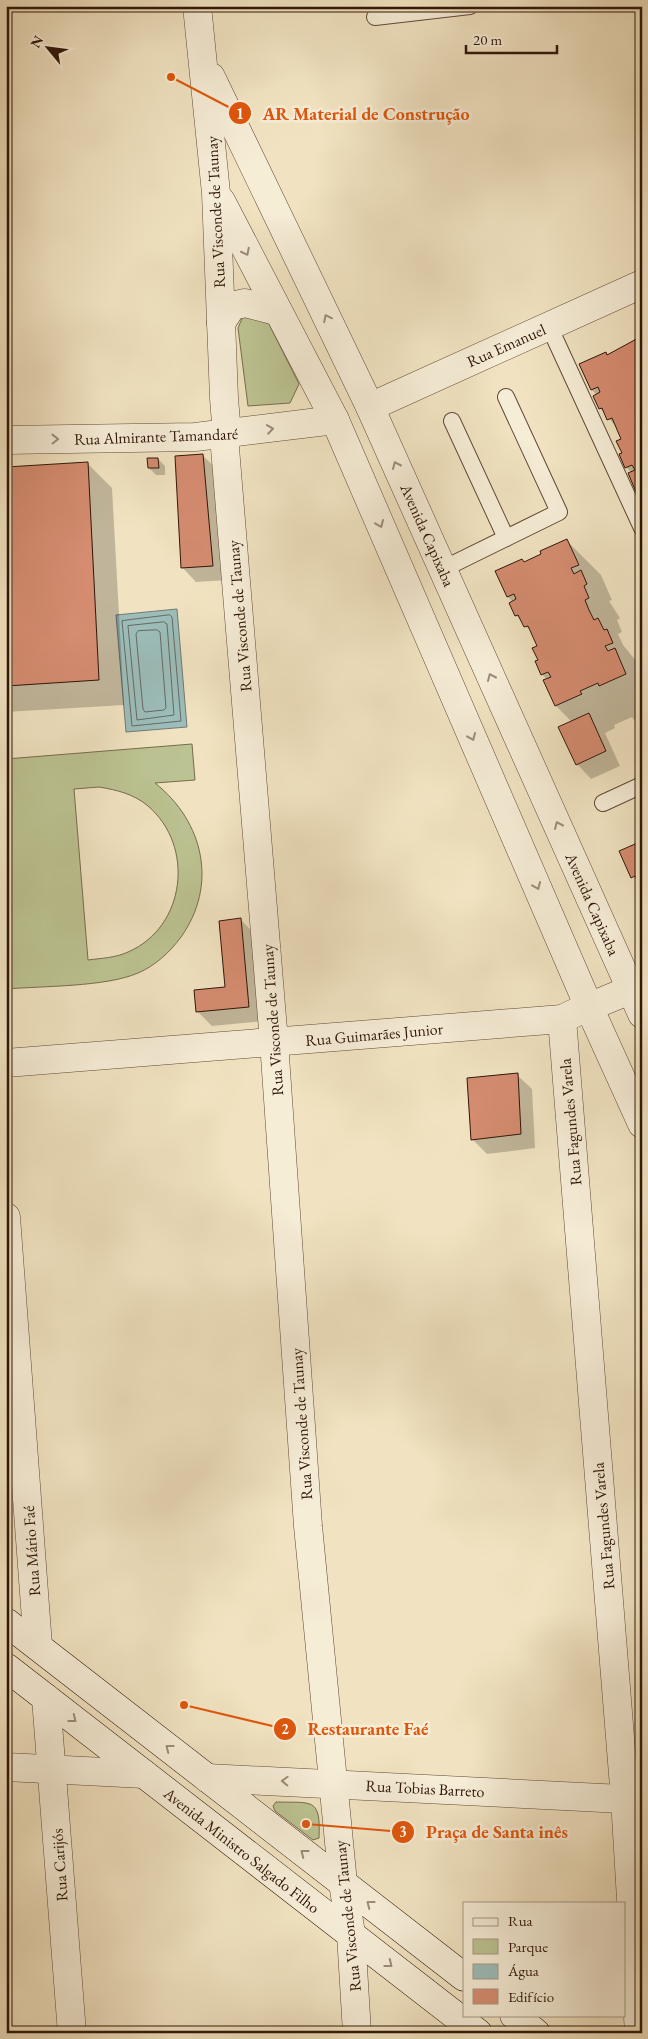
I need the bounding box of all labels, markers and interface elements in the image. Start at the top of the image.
north arrow [22,22,72,72]
scale bar [466,22,557,54]
text: 20 m [473,30,502,49]
text: N [26,32,48,51]
callout: AR Material de Construção [228,97,480,130]
text: AR Material de Construção [261,102,470,125]
text: 1 [236,104,244,123]
street label: Rua Visconde de Taunay [201,134,230,288]
one-way arrow [240,247,250,256]
one-way arrow [323,314,333,323]
street label: Rua Emanuel [463,319,549,372]
street label: Rua Almirante Tamandaré [74,423,238,450]
one-way arrow [266,424,274,435]
one-way arrow [52,434,59,444]
one-way arrow [392,461,403,470]
street label: Avenida Capixaba [395,480,460,590]
one-way arrow [373,519,384,528]
street label: Rua Visconde de Taunay [222,538,257,693]
one-way arrow [487,673,498,682]
one-way arrow [466,732,477,741]
one-way arrow [553,821,564,830]
street label: Avenida Capixaba [560,849,625,959]
one-way arrow [530,881,541,890]
street label: Rua Visconde de Taunay [257,942,288,1097]
street label: Rua Guimarães Junior [304,1018,444,1051]
street label: Rua Fagundes Varela [554,1057,587,1186]
street label: Rua Visconde de Taunay [286,1346,317,1501]
street label: Rua Fagundes Varela [587,1461,620,1590]
street label: Rua Mário Faé [18,1505,45,1597]
one-way arrow [67,1713,76,1722]
callout: Restaurante Faé [273,1713,439,1746]
text: Restaurante Faé [308,1717,429,1740]
text: 2 [281,1719,289,1738]
one-way arrow [166,1746,175,1754]
street label: Rua Tobias Barreto [365,1775,485,1802]
one-way arrow [281,1776,288,1786]
street label: Avenida Ministro Salgado Filho [159,1782,324,1918]
callout: Praça de Santa inês [391,1815,578,1848]
text: Praça de Santa inês [426,1820,568,1843]
text: 3 [399,1822,407,1841]
street label: Rua Carijós [46,1828,73,1902]
street label: Rua Visconde de Taunay [329,1838,366,1993]
one-way arrow [300,1850,310,1859]
one-way arrow [367,1901,376,1910]
legend [463,1902,626,2016]
text: Rua [508,1911,533,1930]
text: Parque [508,1937,548,1956]
one-way arrow [383,1959,392,1967]
text: Água [507,1961,539,1980]
text: Edifício [508,1987,554,2006]

